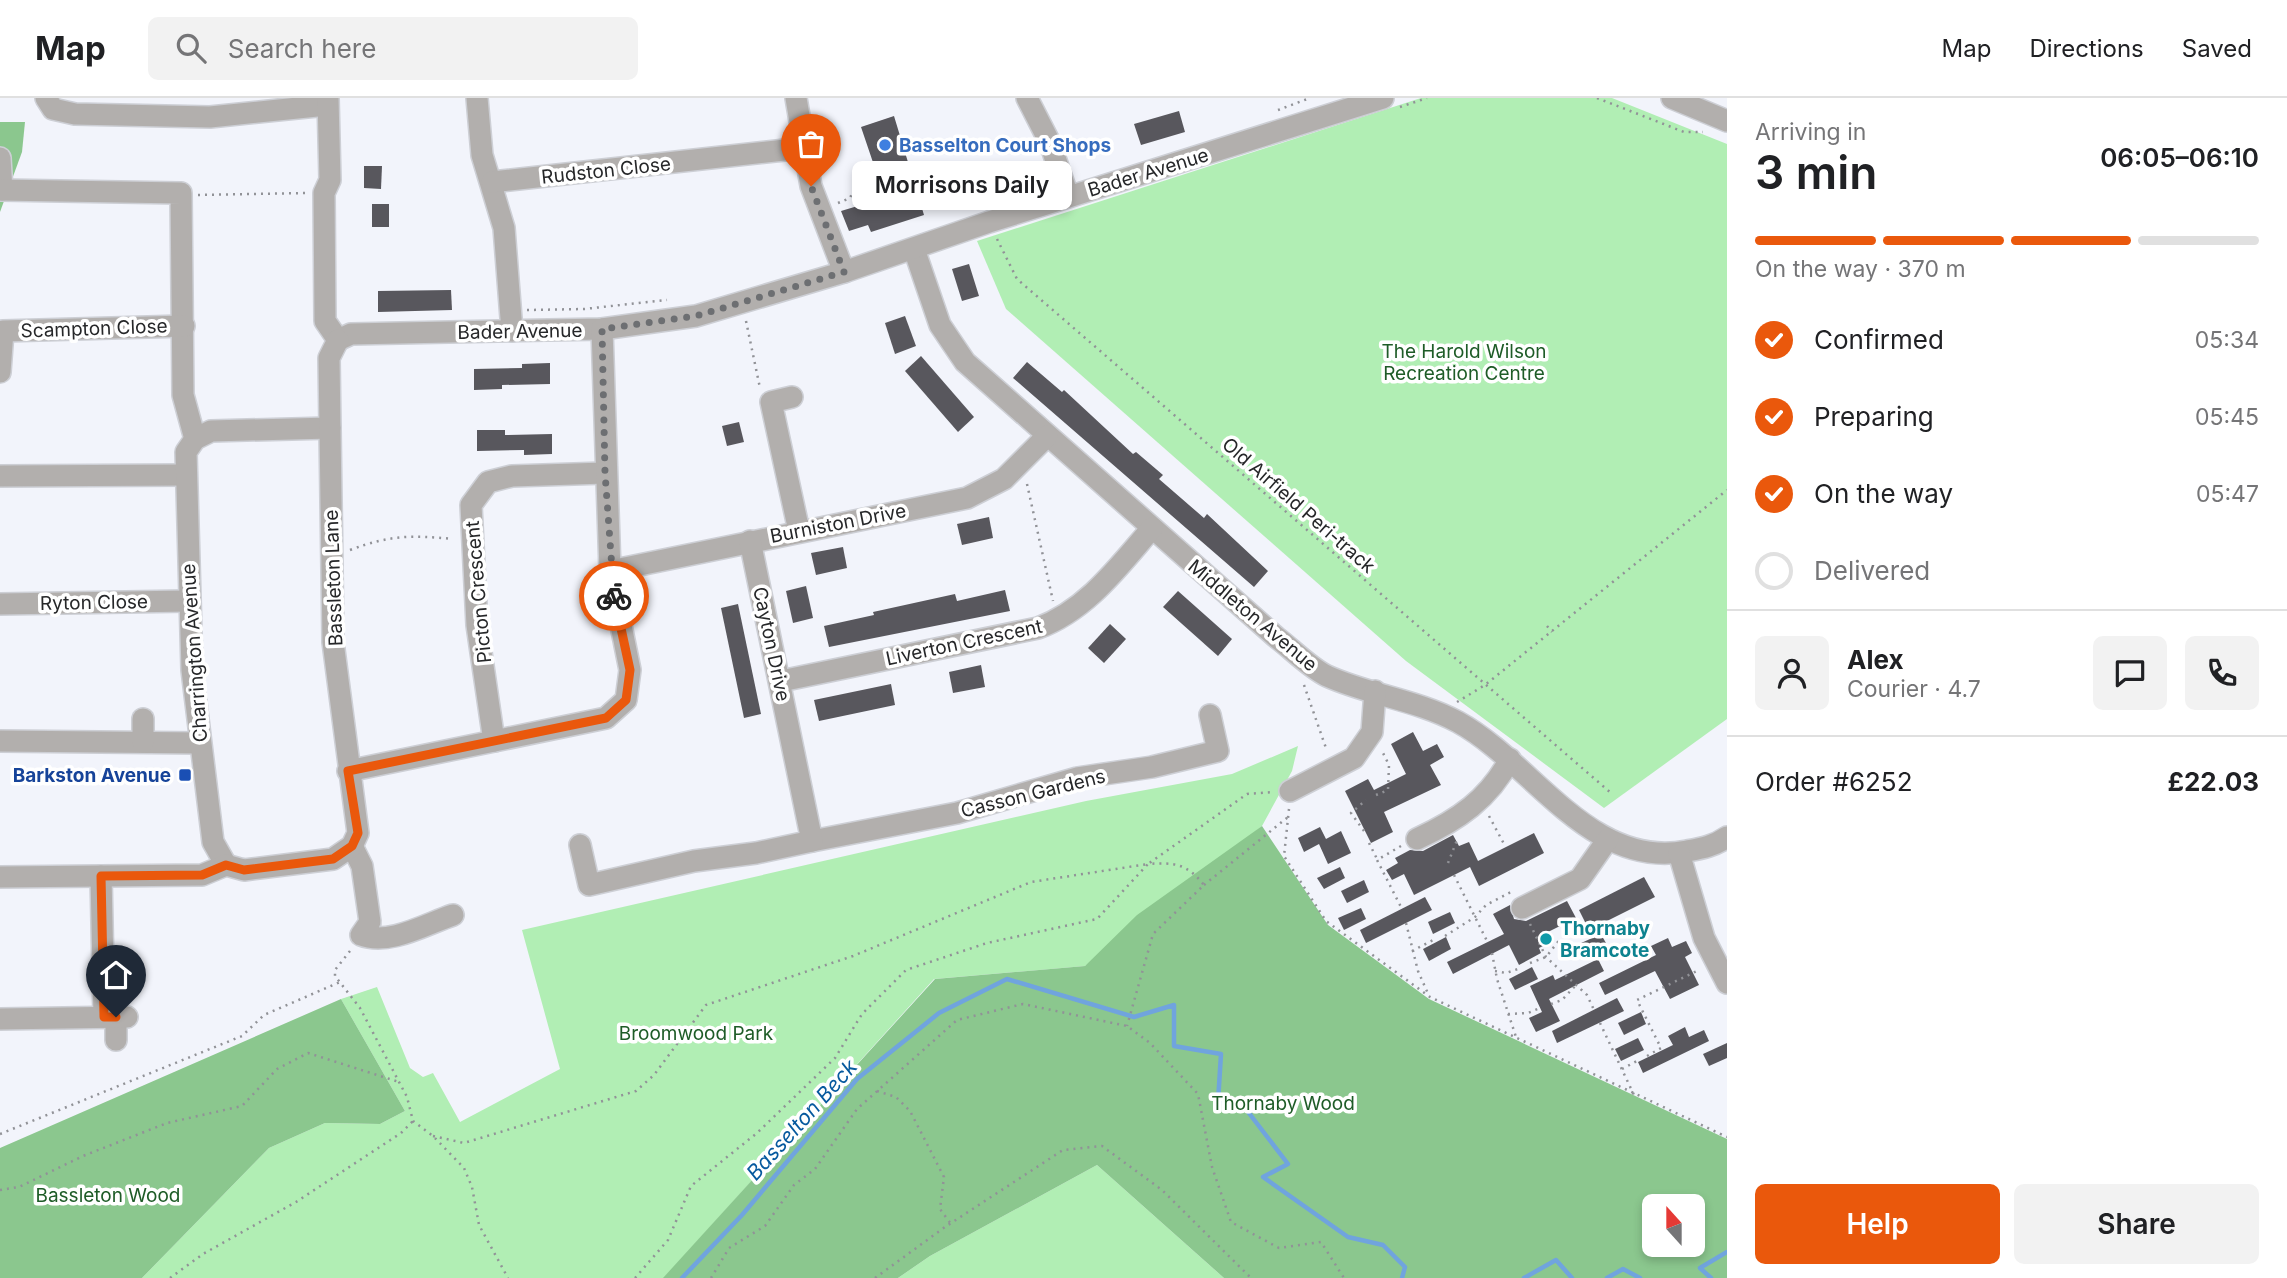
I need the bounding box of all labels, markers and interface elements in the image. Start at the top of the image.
search box [148,17,638,80]
text: Map [35,28,106,68]
icon: search [172,29,210,67]
text: Search here [228,33,376,64]
text: Map [1942,34,1991,63]
text: Directions [2029,34,2144,63]
text: Saved [2182,34,2252,63]
pin [781,114,841,186]
text: Arriving in [1755,118,1866,146]
icon: bag [792,125,830,163]
place label: Basselton Court Shops [899,134,1111,157]
marker: Basselton Court Shops [877,137,893,153]
text: 06:05–06:10 [2100,142,2259,173]
street label: Bader Avenue [1085,143,1211,202]
text: 3 min [1755,144,1877,200]
street label: Rudston Close [540,152,672,189]
callout: Morrisons Daily [853,162,1074,210]
text: Morrisons Daily [875,171,1049,199]
text: On the way · 370 m [1755,255,1966,283]
street label: Scampton Close [20,314,168,343]
street label: Bader Avenue [457,319,583,344]
icon: check [1755,321,1793,359]
text: Confirmed [1814,324,1944,355]
text: 05:34 [2195,326,2259,354]
park label: The Harold Wilson Recreation Centre [1381,340,1547,385]
icon: check [1755,398,1793,436]
text: Preparing [1814,401,1934,432]
text: 05:45 [2195,403,2259,431]
street label: Old Airfield Peri-track [1218,433,1380,578]
icon: check [1755,475,1793,513]
text: On the way [1814,478,1953,509]
text: 05:47 [2196,480,2259,508]
street label: Burniston Drive [768,499,908,548]
street label: Bassleton Lane [320,509,347,647]
street label: Picton Crescent [461,520,496,664]
street label: Middleton Avenue [1183,555,1322,676]
text: Delivered [1814,555,1930,586]
courier [579,561,649,631]
street label: Charrington Avenue [177,563,212,743]
icon: bike [595,577,633,615]
street label: Cayton Drive [748,585,795,703]
street label: Ryton Close [40,590,148,615]
street label: Liverton Crescent [884,615,1044,670]
button: person [1755,636,1829,710]
button: chat [2093,636,2167,710]
button: phone [2185,636,2259,710]
text: Alex [1847,644,1904,675]
text: Courier · 4.7 [1847,675,1981,703]
place label: Barkston Avenue [13,764,171,787]
street label: Casson Gardens [958,764,1108,823]
text: Order #6252 [1755,766,1913,797]
text: £22.03 [2167,766,2259,797]
marker: Barkston Avenue [177,767,193,783]
place label: Thornaby Bramcote [1560,917,1651,962]
marker: Thornaby Bramcote [1538,931,1554,947]
pin [86,945,146,1017]
icon: home [97,956,135,994]
park label: Broomwood Park [619,1022,774,1045]
water label: Basselton Beck [741,1054,862,1185]
park label: Thornaby Wood [1211,1092,1355,1115]
park label: Bassleton Wood [35,1184,181,1207]
button: Help [1755,1184,2000,1264]
button: Share [2014,1184,2259,1264]
north arrow [1642,1194,1704,1256]
map controls [1642,1194,1705,1257]

